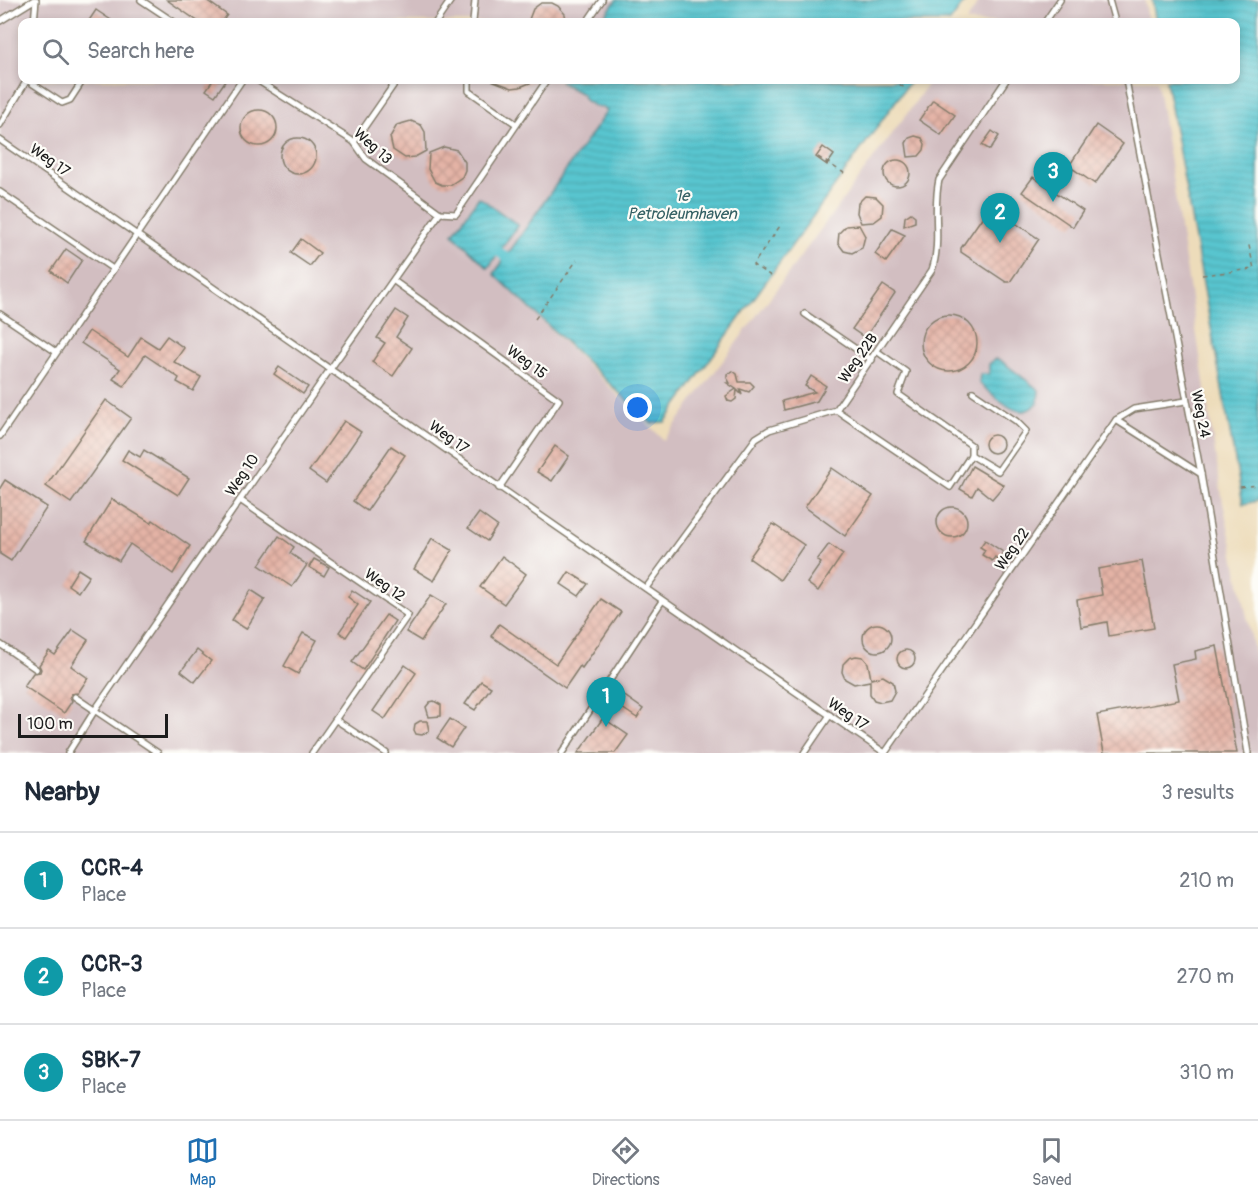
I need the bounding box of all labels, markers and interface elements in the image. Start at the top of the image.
search box [18,18,1240,84]
icon: search [39,35,72,68]
text: Search here [87,37,194,65]
street label: Weg 13 [349,124,396,169]
street label: Weg 17 [26,140,74,181]
pin: 3 [1034,152,1072,202]
water label: 1e Petroleumhaven [627,186,738,224]
pin: 2 [980,194,1020,243]
street label: Weg 22B [834,330,882,387]
street label: Weg 15 [503,341,550,383]
street label: Weg 24 [1187,389,1214,440]
your location [623,393,652,422]
street label: Weg 17 [425,417,472,458]
street label: Weg 10 [221,450,263,500]
street label: Weg 22 [991,524,1034,574]
street label: Weg 12 [361,565,409,606]
pin: 1 [586,678,626,727]
street label: Weg 17 [824,694,872,735]
scale bar [18,711,168,738]
text: 100 m [27,714,73,734]
text: Nearby [24,776,100,808]
text: 3 results [1162,780,1234,805]
text: CCR-4 [81,854,143,882]
text: 1 [40,868,47,893]
text: 210 m [1179,868,1234,893]
text: Place [81,882,126,907]
text: CCR-3 [81,950,143,978]
text: 2 [38,964,49,989]
text: 270 m [1176,964,1234,989]
text: Place [81,978,126,1003]
text: SBK-7 [81,1046,141,1074]
text: 3 [38,1060,49,1085]
text: 310 m [1179,1060,1234,1085]
text: Place [81,1074,126,1099]
tab: Map [186,1134,219,1190]
tab: Directions [592,1134,660,1190]
tab: Saved [1032,1134,1072,1190]

